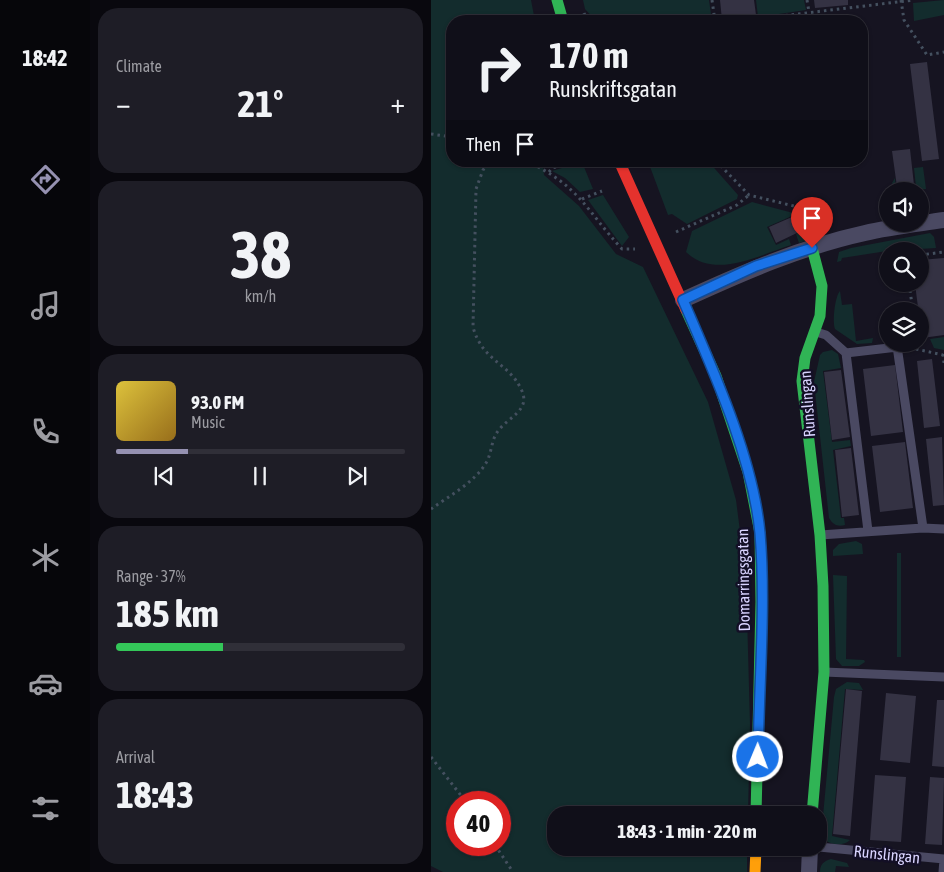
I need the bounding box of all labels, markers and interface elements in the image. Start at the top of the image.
icon: right [466,35,531,100]
text: 170 m [549,35,628,75]
text: 18:42 [22,45,68,71]
text: Climate [116,57,162,75]
text: Runskriftsgatan [549,76,677,102]
text: 21° [237,82,284,125]
text: − [116,87,131,119]
text: + [390,87,405,119]
icon: arrive [511,130,539,158]
text: Then [466,133,501,155]
icon: directions [28,162,63,197]
map controls [879,182,929,352]
button: sound [879,182,929,232]
pin [791,197,833,248]
icon: arrive [798,204,826,232]
text: 38 [230,217,291,292]
button: search [879,242,929,292]
text: km/h [245,287,276,305]
icon: music [28,288,63,323]
button: layers [879,302,929,352]
street label: Runslingan [796,370,819,438]
text: 93.0 FM [191,391,244,413]
text: Music [191,413,225,431]
icon: phone [28,414,63,449]
icon: previous [150,462,178,490]
icon: pause [246,462,274,490]
icon: next [343,462,371,490]
street label: Domarringsgatan [733,529,754,631]
icon: climate [28,540,63,575]
text: Range · 37% [116,567,186,585]
text: 185 km [116,592,219,635]
icon: car [28,666,63,701]
position arrow [731,730,783,782]
text: Arrival [116,748,155,766]
text: 18:43 [116,773,194,816]
icon: filters [28,791,63,826]
speed limit sign: 40 [446,791,511,856]
text: 18:43 · 1 min · 220 m [617,820,757,842]
street label: Runslingan [853,842,921,867]

